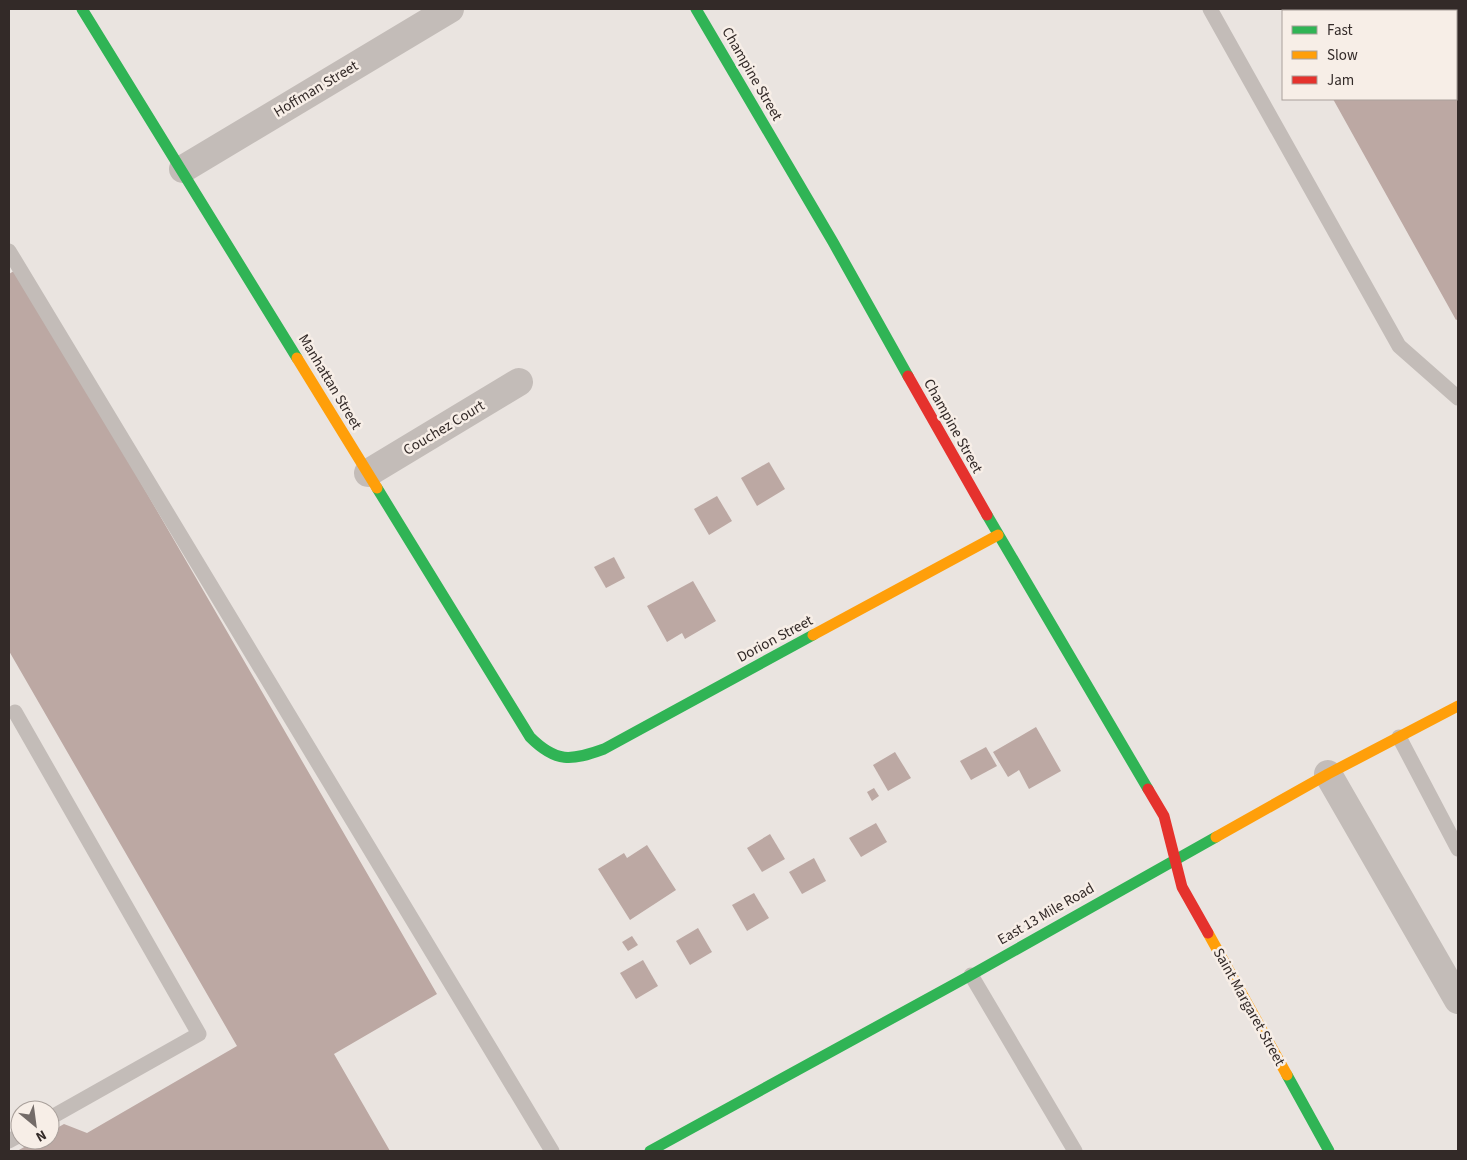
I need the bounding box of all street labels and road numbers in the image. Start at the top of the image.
street label: Champine Street [717,23,787,125]
street label: Hoffman Street [270,55,362,123]
street label: Manhattan Street [293,330,367,434]
street label: Champine Street [918,375,988,477]
street label: Couchez Court [399,395,489,461]
street label: Dorion Street [733,610,817,668]
street label: East 13 Mile Road [994,878,1098,950]
street label: Saint Margaret Street [1208,944,1290,1070]

